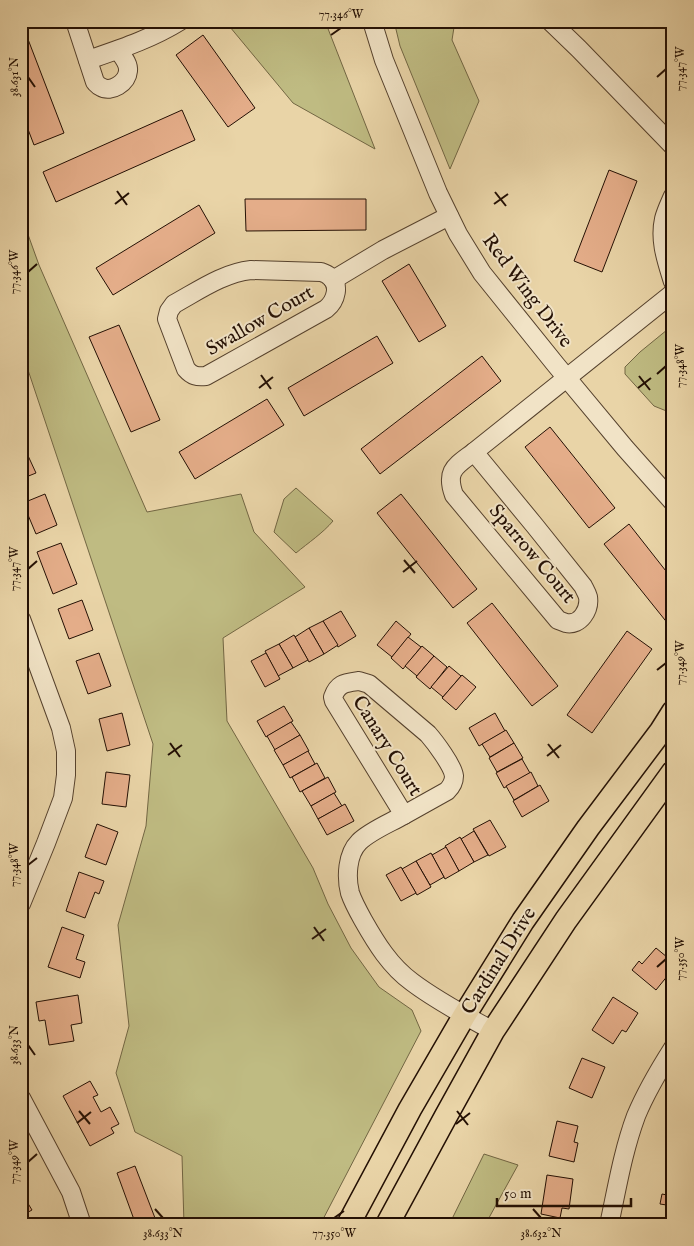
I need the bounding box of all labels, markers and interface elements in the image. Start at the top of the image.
text: 77.346°W [319,7,364,22]
text: 77.347°W [673,46,688,91]
text: 38.631°N [7,56,22,97]
street label: Red Wing Drive [476,229,578,353]
text: 77.346°W [7,249,22,294]
street label: Swallow Court [202,280,318,362]
text: 77.348°W [673,343,688,388]
street label: Sparrow Court [483,499,581,609]
text: 77.347°W [7,546,22,591]
text: 77.349°W [673,640,688,685]
street label: Canary Court [346,691,428,801]
text: 77.348°W [7,842,22,887]
street label: Cardinal Drive [456,903,542,1019]
text: 77.350°W [673,937,688,981]
text: 38.633°N [7,1024,22,1065]
text: 77.349°W [7,1139,22,1184]
scale bar [497,1176,630,1208]
text: 50 m [504,1184,532,1203]
text: 38.633°N [143,1226,184,1241]
text: 77.350°W [312,1226,356,1241]
text: 38.632°N [520,1226,562,1241]

